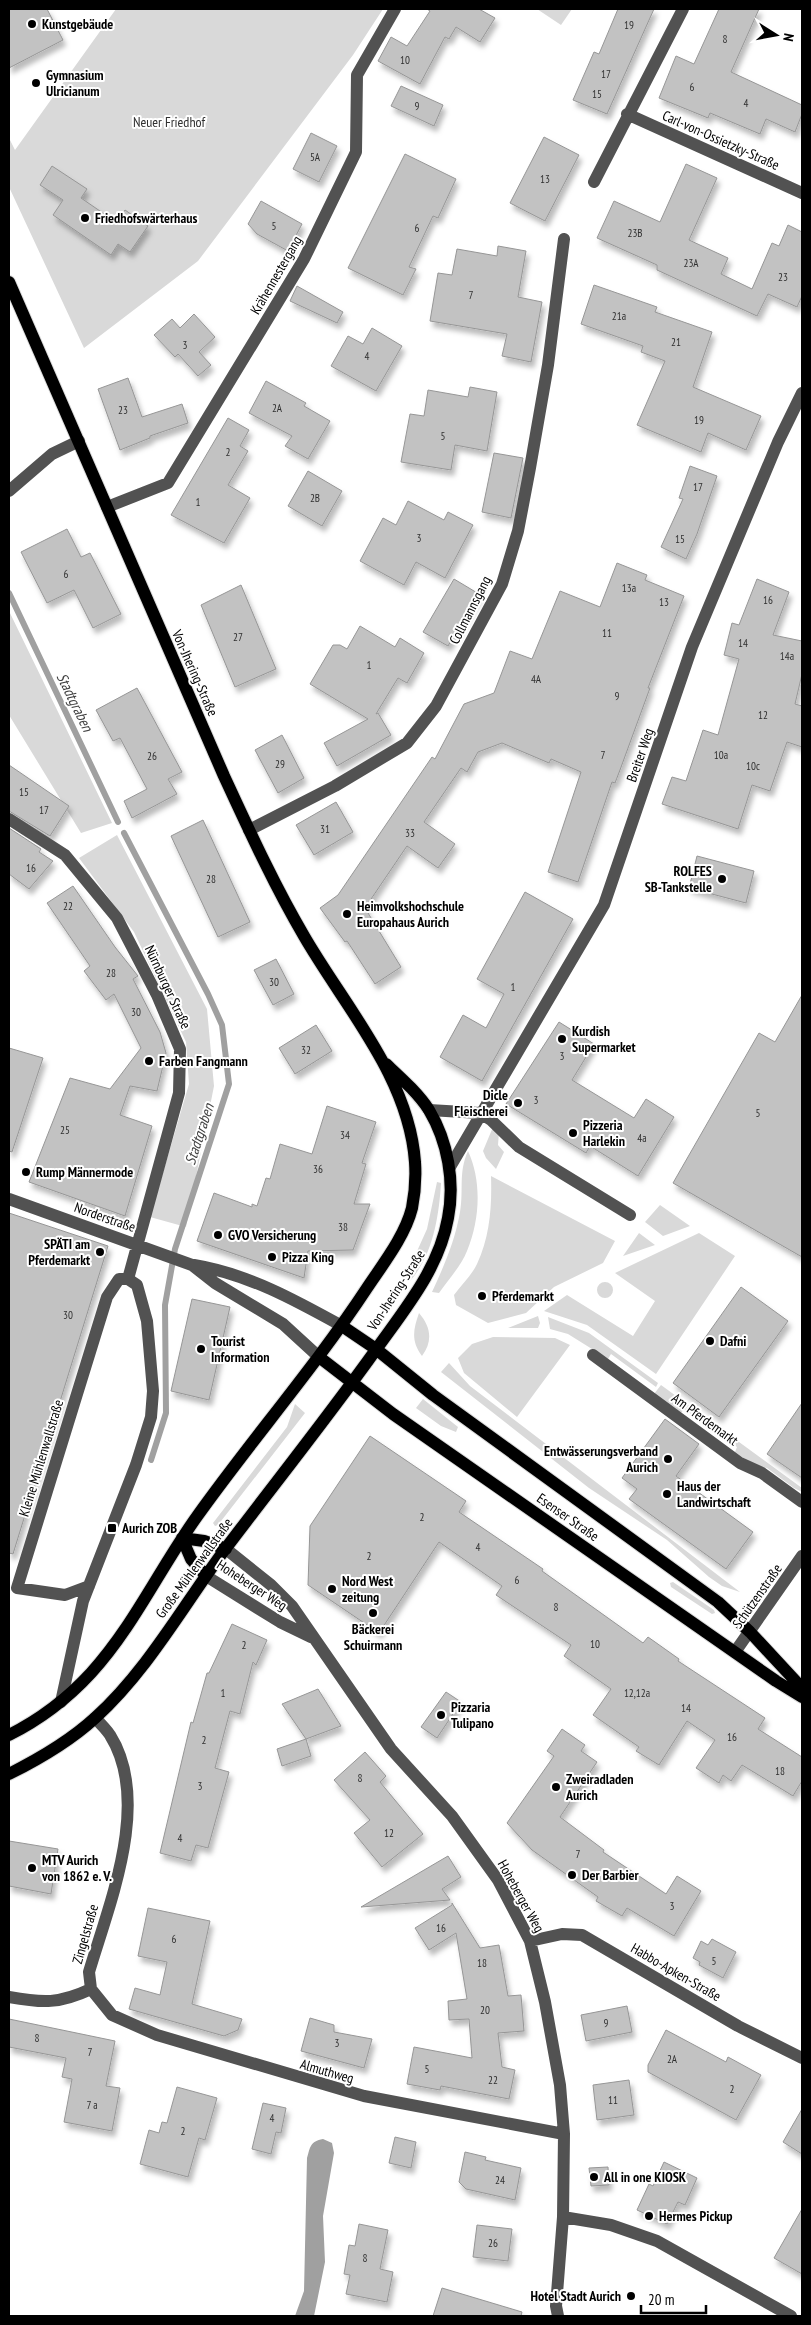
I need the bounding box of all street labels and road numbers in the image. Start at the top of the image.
street label: Carl-von-Ossietzky-Straße [660,106,783,174]
street label: Krähennestergang [246,232,306,318]
street label: Collmannsgang [445,573,495,647]
street label: Von-Jhering-Straße [168,626,222,719]
street label: Breiter Weg [622,726,658,784]
street label: Nürnburger Straße [141,942,195,1032]
street label: Norderstraße [72,1198,138,1236]
street label: Von-Jhering-Straße [363,1246,429,1334]
street label: Am Pferdemarkt [668,1389,742,1449]
street label: Kleine Mühlenwallstraße [15,1397,67,1519]
street label: Esenser Straße [533,1489,603,1545]
street label: Große Mühlenwallstraße [152,1514,237,1622]
street label: Hoheberger Weg [213,1556,291,1614]
street label: Schützenstraße [728,1560,786,1632]
street label: Hoheberger Weg [494,1857,548,1935]
street label: Zingelstraße [68,1902,102,1966]
street label: Habbo-Apken-Straße [628,1939,725,2005]
street label: Almuthweg [298,2055,356,2087]

